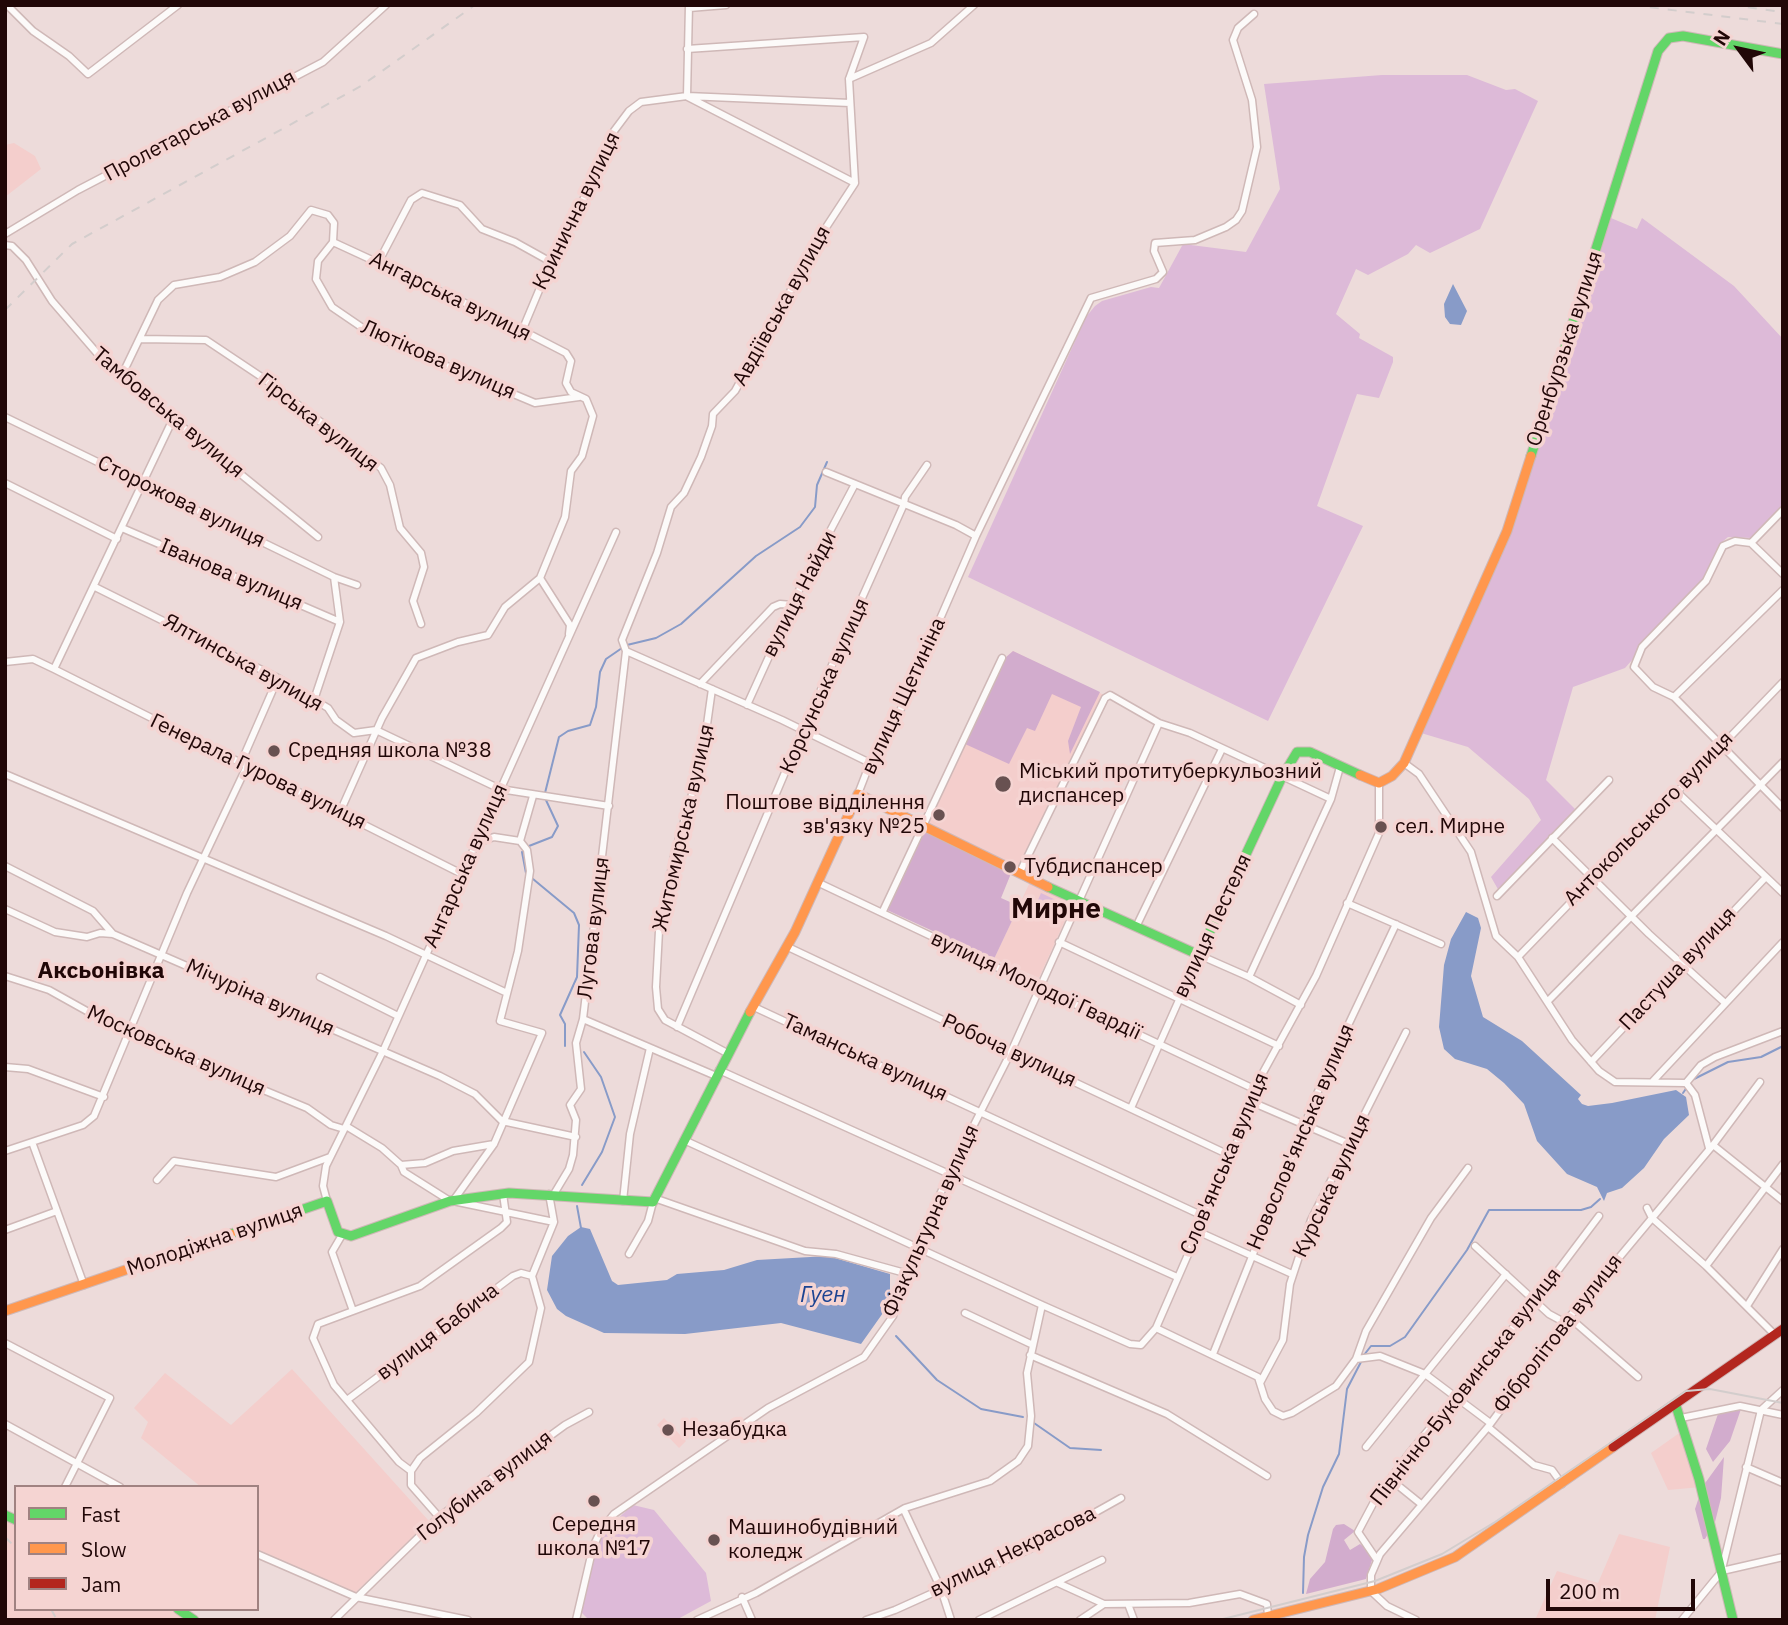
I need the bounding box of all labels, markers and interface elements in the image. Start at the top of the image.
north arrow [1704,14,1774,84]
text: N [1708,25,1735,50]
street label: Пролетарська вулиця [100,65,300,187]
street label: Кринична вулиця [528,128,626,294]
street label: Авдіївська вулиця [728,222,836,390]
street label: Ангарська вулиця [365,247,535,347]
street label: Оренбурзька вулиця [1522,248,1608,450]
street label: Лютікова вулиця [357,315,519,405]
street label: Тамбовська вулиця [87,342,249,484]
street label: Гірська вулиця [253,368,383,478]
street label: Сторожова вулиця [93,451,269,553]
street label: вулиця Найди [757,527,843,661]
street label: Іванова вулиця [156,534,306,616]
street label: Корсунська вулиця [775,594,875,778]
street label: Ялтинська вулиця [159,609,327,717]
street label: вулиця Щетиніна [857,614,951,778]
street label: Генерала Гурова вулиця [146,709,370,835]
street label: Житомирська вулиця [648,722,720,934]
street label: Антокольського вулиця [1559,727,1739,911]
place label: Средняя школа №38 [288,738,492,764]
marker: Средняя школа №38 [266,743,282,759]
place label: Міський протитуберкульозний диспансер [1019,759,1322,809]
marker: Міський протитуберкульозний диспансер [993,774,1013,794]
street label: Ангарська вулиця [419,780,513,952]
place label: Поштове відділення зв'язку №25 [725,790,925,840]
marker: Поштове відділення зв'язку №25 [931,807,947,823]
place label: сел. Мирне [1395,814,1505,840]
marker: сел. Мирне [1373,819,1389,835]
street label: вулиця Пестеля [1169,850,1257,1002]
place label: Тубдиспансер [1024,854,1163,880]
street label: Лугова вулиця [573,856,615,1000]
marker: Тубдиспансер [1002,859,1018,875]
district label: Мирне [1011,893,1101,927]
street label: Пастуша вулиця [1614,902,1742,1036]
street label: вулиця Молодої Гвардії [927,926,1145,1046]
street label: Мічуріна вулиця [182,954,338,1042]
district label: Аксьонівка [37,957,165,985]
street label: Московська вулиця [83,1000,269,1102]
street label: Таманська вулиця [779,1009,951,1107]
street label: Робоча вулиця [938,1009,1080,1093]
street label: Новослов'янська вулиця [1242,1020,1360,1254]
street label: Слов'янська вулиця [1175,1069,1275,1259]
street label: Курська вулиця [1288,1111,1376,1261]
street label: Фізкультурна вулиця [877,1121,985,1321]
street label: Молодіжна вулиця [124,1198,306,1282]
street label: Фібролітова вулиця [1488,1250,1628,1418]
street label: Північно-Буковинська вулиця [1365,1263,1567,1511]
street label: вулиця Бабича [372,1278,504,1386]
water label: Гуен [800,1281,846,1309]
place label: Незабудка [682,1417,787,1443]
marker: Незабудка [660,1422,676,1438]
street label: Голубина вулиця [412,1425,558,1547]
legend [14,1485,259,1611]
marker: Середня школа №17 [586,1493,602,1509]
text: Fast [81,1500,121,1528]
street label: вулиця Некрасова [926,1501,1100,1603]
place label: Середня школа №17 [537,1512,651,1562]
place label: Машинобудівний коледж [728,1515,898,1565]
marker: Машинобудівний коледж [706,1532,722,1548]
text: Slow [81,1535,127,1563]
scale bar [1550,1566,1699,1610]
text: Jam [81,1570,121,1598]
text: 200 m [1559,1577,1620,1605]

